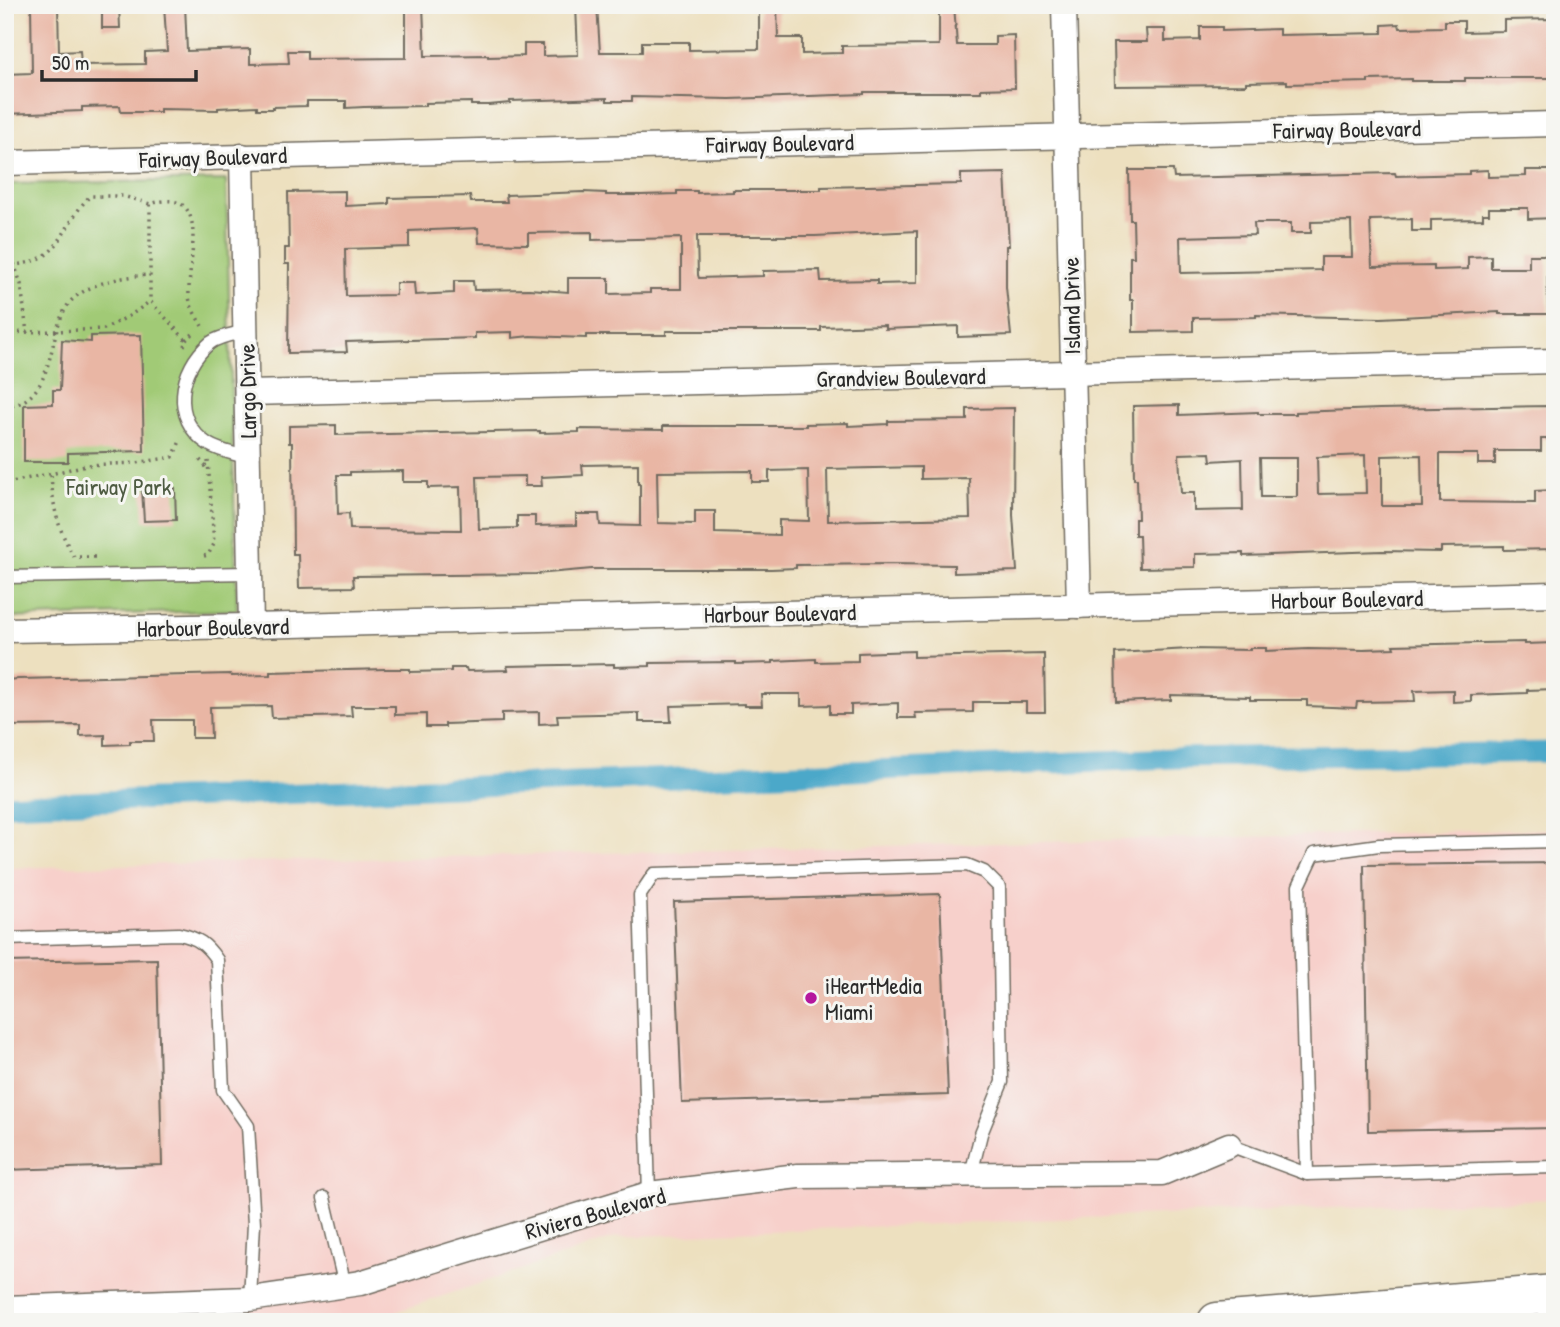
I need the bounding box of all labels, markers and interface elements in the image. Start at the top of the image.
scale bar [42,38,196,82]
text: 50 m [52,48,89,77]
street label: Fairway Boulevard [1272,112,1421,146]
street label: Fairway Boulevard [705,126,854,160]
street label: Fairway Boulevard [138,139,287,175]
street label: Island Drive [1055,257,1087,355]
street label: Largo Drive [231,343,263,439]
street label: Grandview Boulevard [816,360,986,394]
park label: Fairway Park [66,471,172,502]
street label: Harbour Boulevard [1271,582,1423,616]
street label: Harbour Boulevard [704,596,856,630]
street label: Harbour Boulevard [137,610,289,644]
place label: iHeartMedia Miami [825,970,922,1027]
marker: iHeartMedia Miami [803,990,819,1006]
street label: Riviera Boulevard [522,1179,668,1247]

